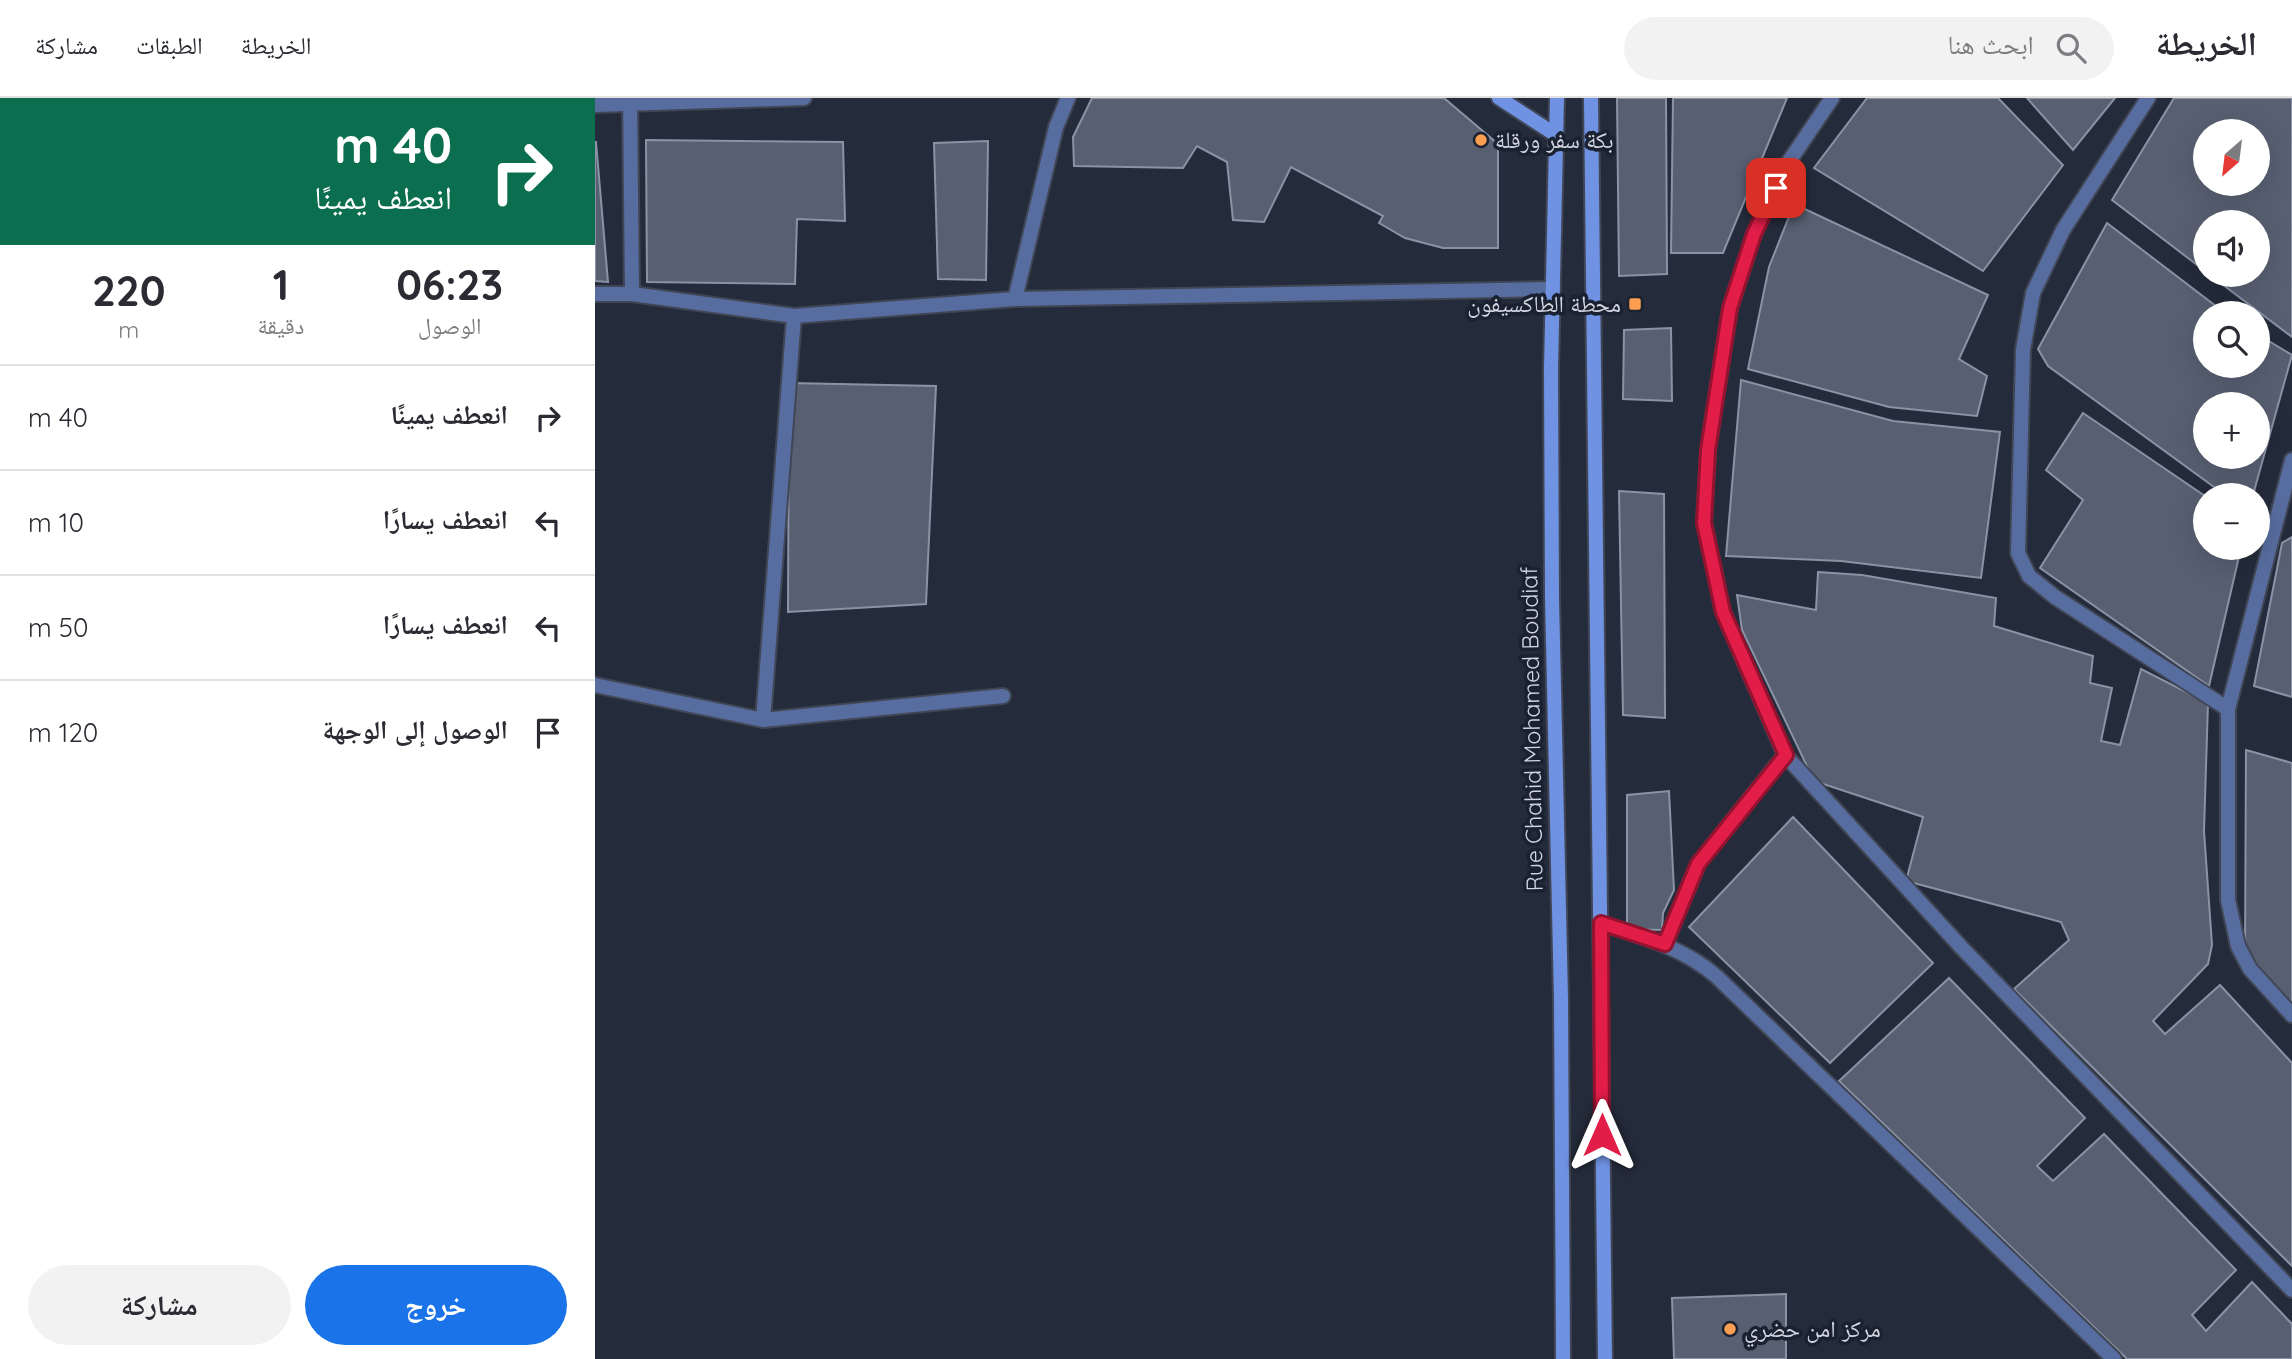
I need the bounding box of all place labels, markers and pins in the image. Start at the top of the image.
place label: بكة سفر ورقلة [1495,125,1614,154]
marker: بكة سفر ورقلة [1473,132,1489,148]
pin [1746,158,1806,218]
place label: محطة الطاكسيفون [1467,289,1621,318]
marker: محطة الطاكسيفون [1627,296,1643,312]
place label: مركز امن حضري [1744,1314,1881,1348]
marker: مركز امن حضري [1722,1321,1738,1337]

